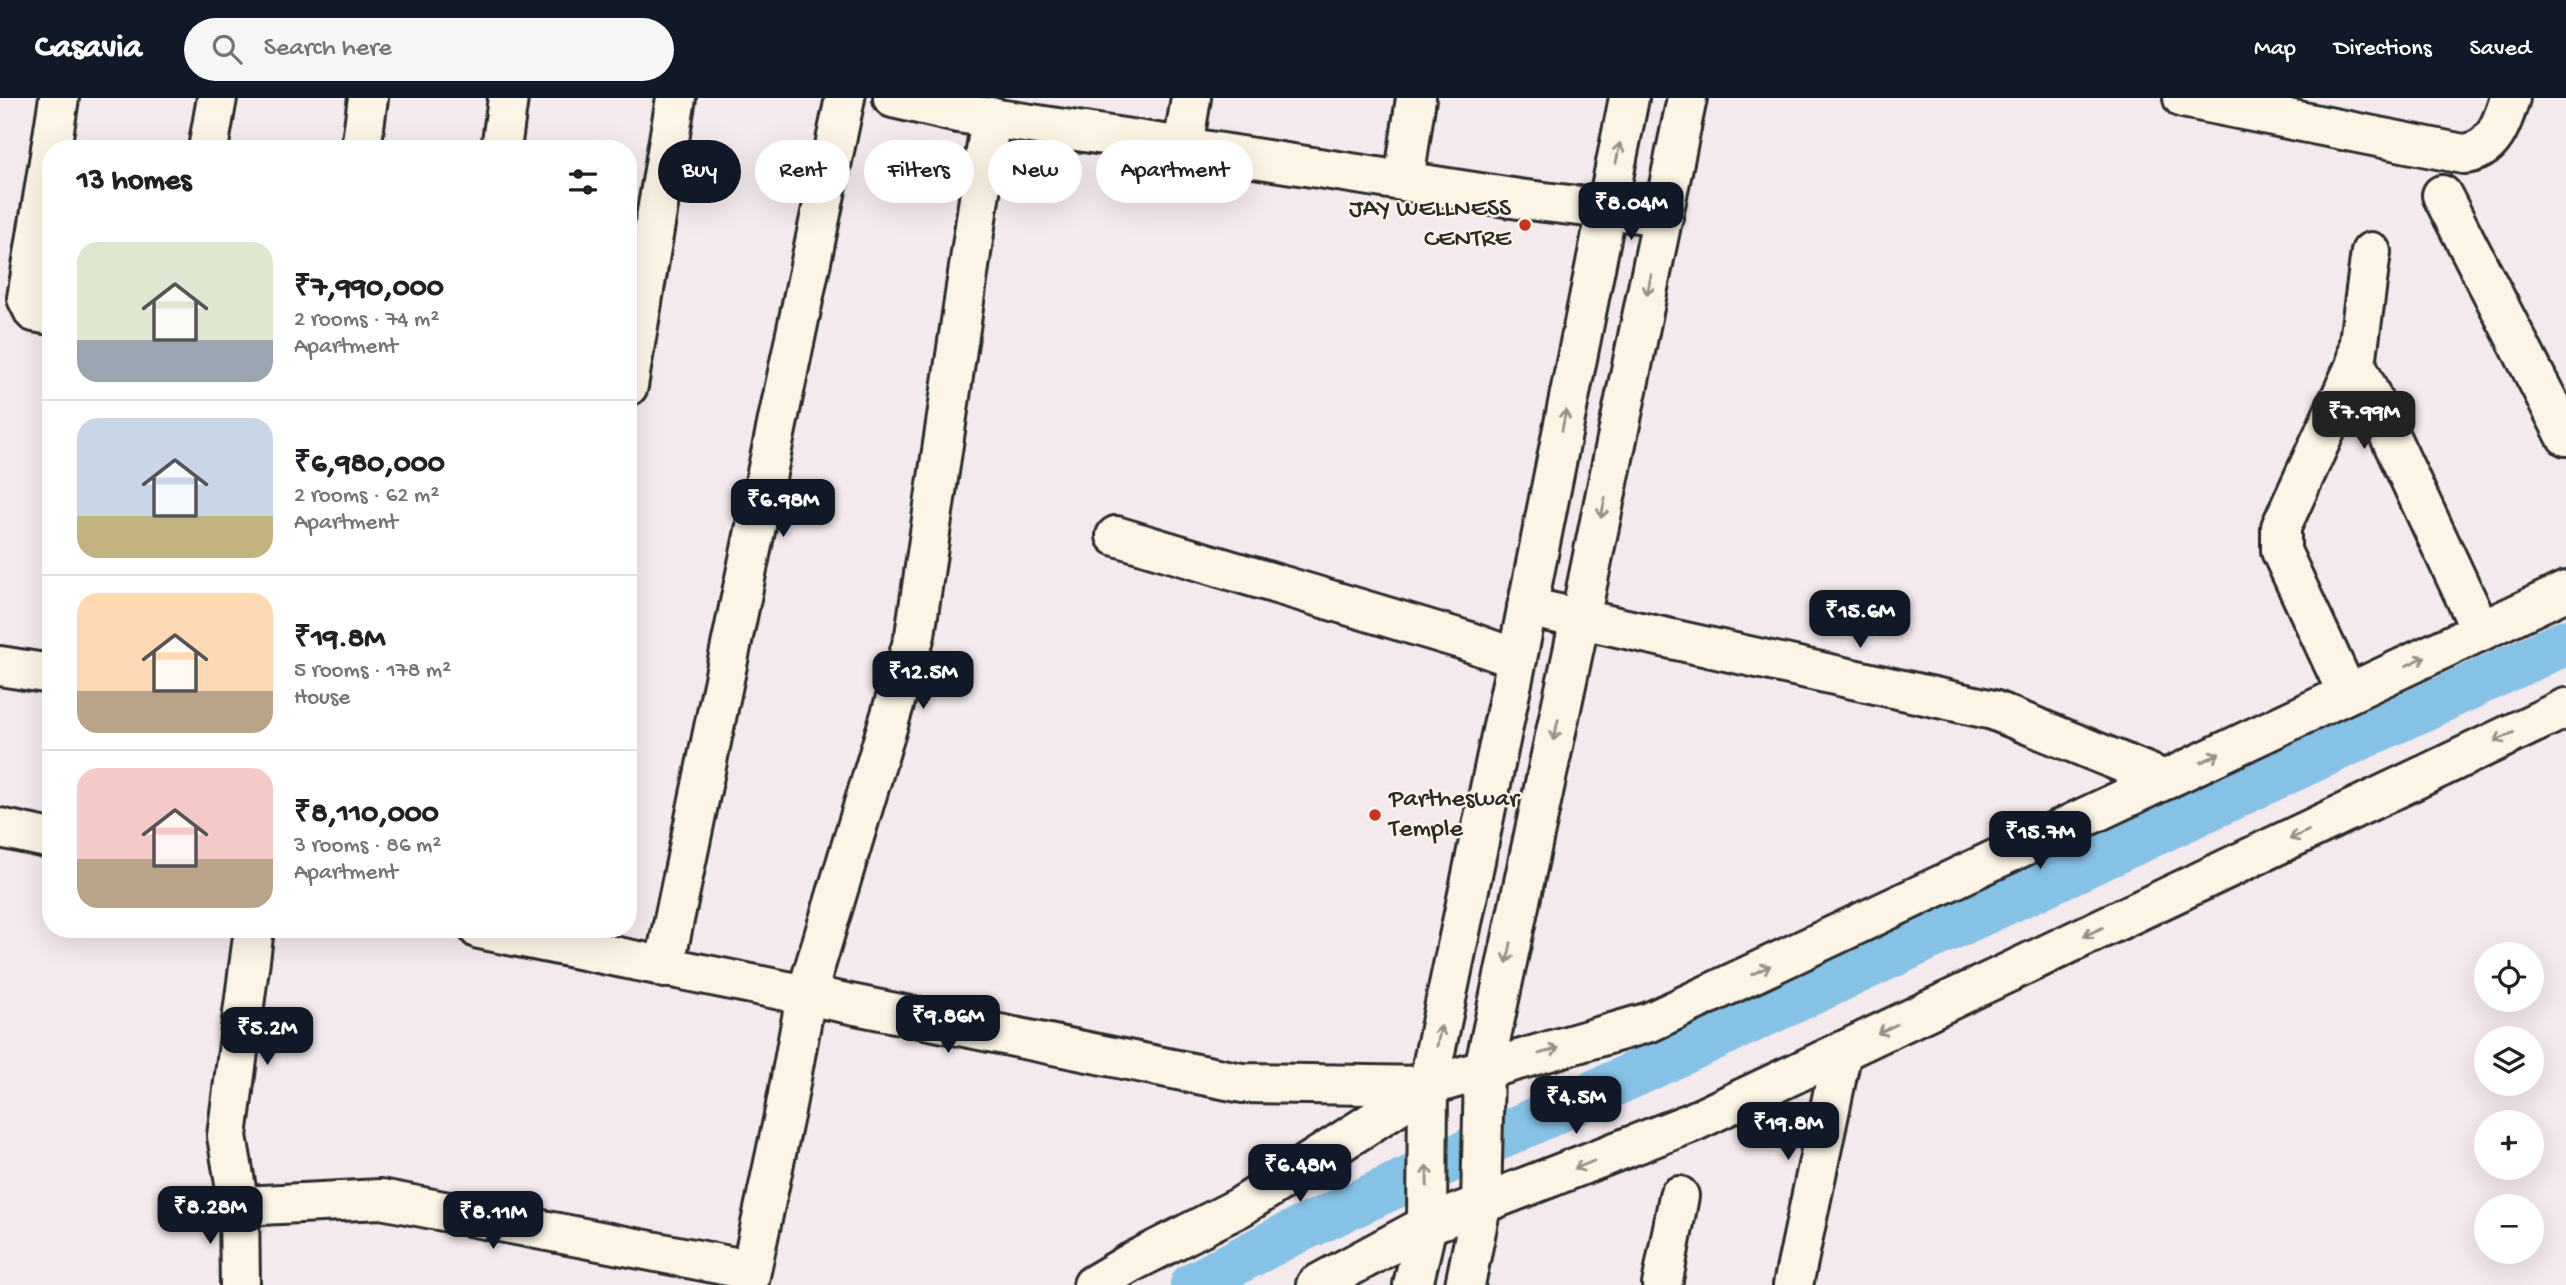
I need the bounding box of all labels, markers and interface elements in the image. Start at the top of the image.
search box [184,18,674,81]
text: Casavia [35,30,142,68]
icon: search [208,30,246,68]
text: Search here [264,34,392,65]
text: Map [2254,35,2296,64]
text: Directions [2334,35,2432,64]
text: Saved [2470,35,2531,64]
chip: Buy [658,140,741,203]
chip: Rent [755,140,850,203]
chip: Filters [864,140,974,203]
chip: New [988,140,1082,203]
chip: Apartment [1096,140,1253,203]
one-way arrow [1611,142,1625,165]
icon: filters [564,163,602,201]
text: 13 homes [77,165,191,200]
pin: ₹8.04M [1574,183,1688,242]
text: ₹8.04M [1595,191,1667,218]
place label: JAY WELLNESS CENTRE [1349,195,1512,256]
marker: JAY WELLNESS CENTRE [1517,217,1533,233]
icon: home [133,270,217,354]
text: ₹7,990,000 [294,272,444,307]
one-way arrow [1641,273,1655,296]
text: 2 rooms · 74 m² [294,307,439,334]
text: Apartment [294,334,398,361]
pin: ₹7.99M [2307,392,2421,451]
text: ₹7.99M [2328,400,2400,427]
one-way arrow [1558,409,1572,432]
icon: home [133,446,217,530]
text: ₹6,980,000 [294,448,445,483]
pin: ₹6.98M [726,480,840,539]
text: 2 rooms · 62 m² [294,483,439,510]
text: ₹6.98M [747,488,819,515]
one-way arrow [1595,496,1609,519]
text: Apartment [294,510,398,537]
pin: ₹15.6M [1803,590,1917,650]
text: ₹15.6M [1825,599,1895,626]
icon: home [133,621,217,705]
text: ₹19.8M [294,623,385,658]
pin: ₹12.5M [866,652,980,711]
one-way arrow [2405,654,2426,667]
text: 5 rooms · 178 m² [294,658,451,685]
text: ₹12.5M [889,660,958,687]
text: House [294,685,350,712]
one-way arrow [1549,718,1563,741]
one-way arrow [2494,731,2515,745]
one-way arrow [2199,751,2220,764]
place label: Partheswar Temple [1387,785,1521,846]
icon: home [133,796,217,880]
text: ₹8,110,000 [294,798,439,833]
marker: Partheswar Temple [1367,807,1383,823]
pin: ₹15.7M [1983,812,2097,871]
text: ₹15.7M [2005,820,2075,847]
one-way arrow [2289,828,2310,842]
text: 3 rooms · 86 m² [294,833,441,860]
text: Apartment [294,860,398,887]
one-way arrow [2083,926,2104,939]
one-way arrow [1501,941,1515,964]
map controls [2474,942,2544,1264]
button: locate [2474,942,2544,1012]
one-way arrow [1750,963,1771,976]
pin: ₹9.86M [891,996,1005,1055]
text: ₹9.86M [912,1004,984,1031]
pin: ₹5.2M [218,1007,316,1067]
text: ₹5.2M [237,1016,297,1043]
one-way arrow [1877,1023,1898,1037]
one-way arrow [1432,1025,1446,1048]
button: layers [2474,1026,2544,1096]
one-way arrow [1538,1044,1560,1057]
pin: ₹4.5M [1527,1076,1625,1136]
text: ₹4.5M [1546,1085,1606,1112]
pin: ₹19.8M [1731,1102,1845,1162]
button: + [2474,1110,2544,1180]
text: ₹19.8M [1753,1111,1823,1138]
pin: ₹6.48M [1243,1144,1357,1204]
text: ₹6.48M [1264,1153,1336,1180]
one-way arrow [1573,1159,1595,1172]
one-way arrow [1420,1165,1433,1188]
pin: ₹8.28M [153,1186,267,1246]
pin: ₹8.11M [436,1192,550,1251]
button: − [2474,1194,2544,1264]
text: ₹8.28M [174,1195,246,1222]
text: ₹8.11M [459,1200,527,1227]

